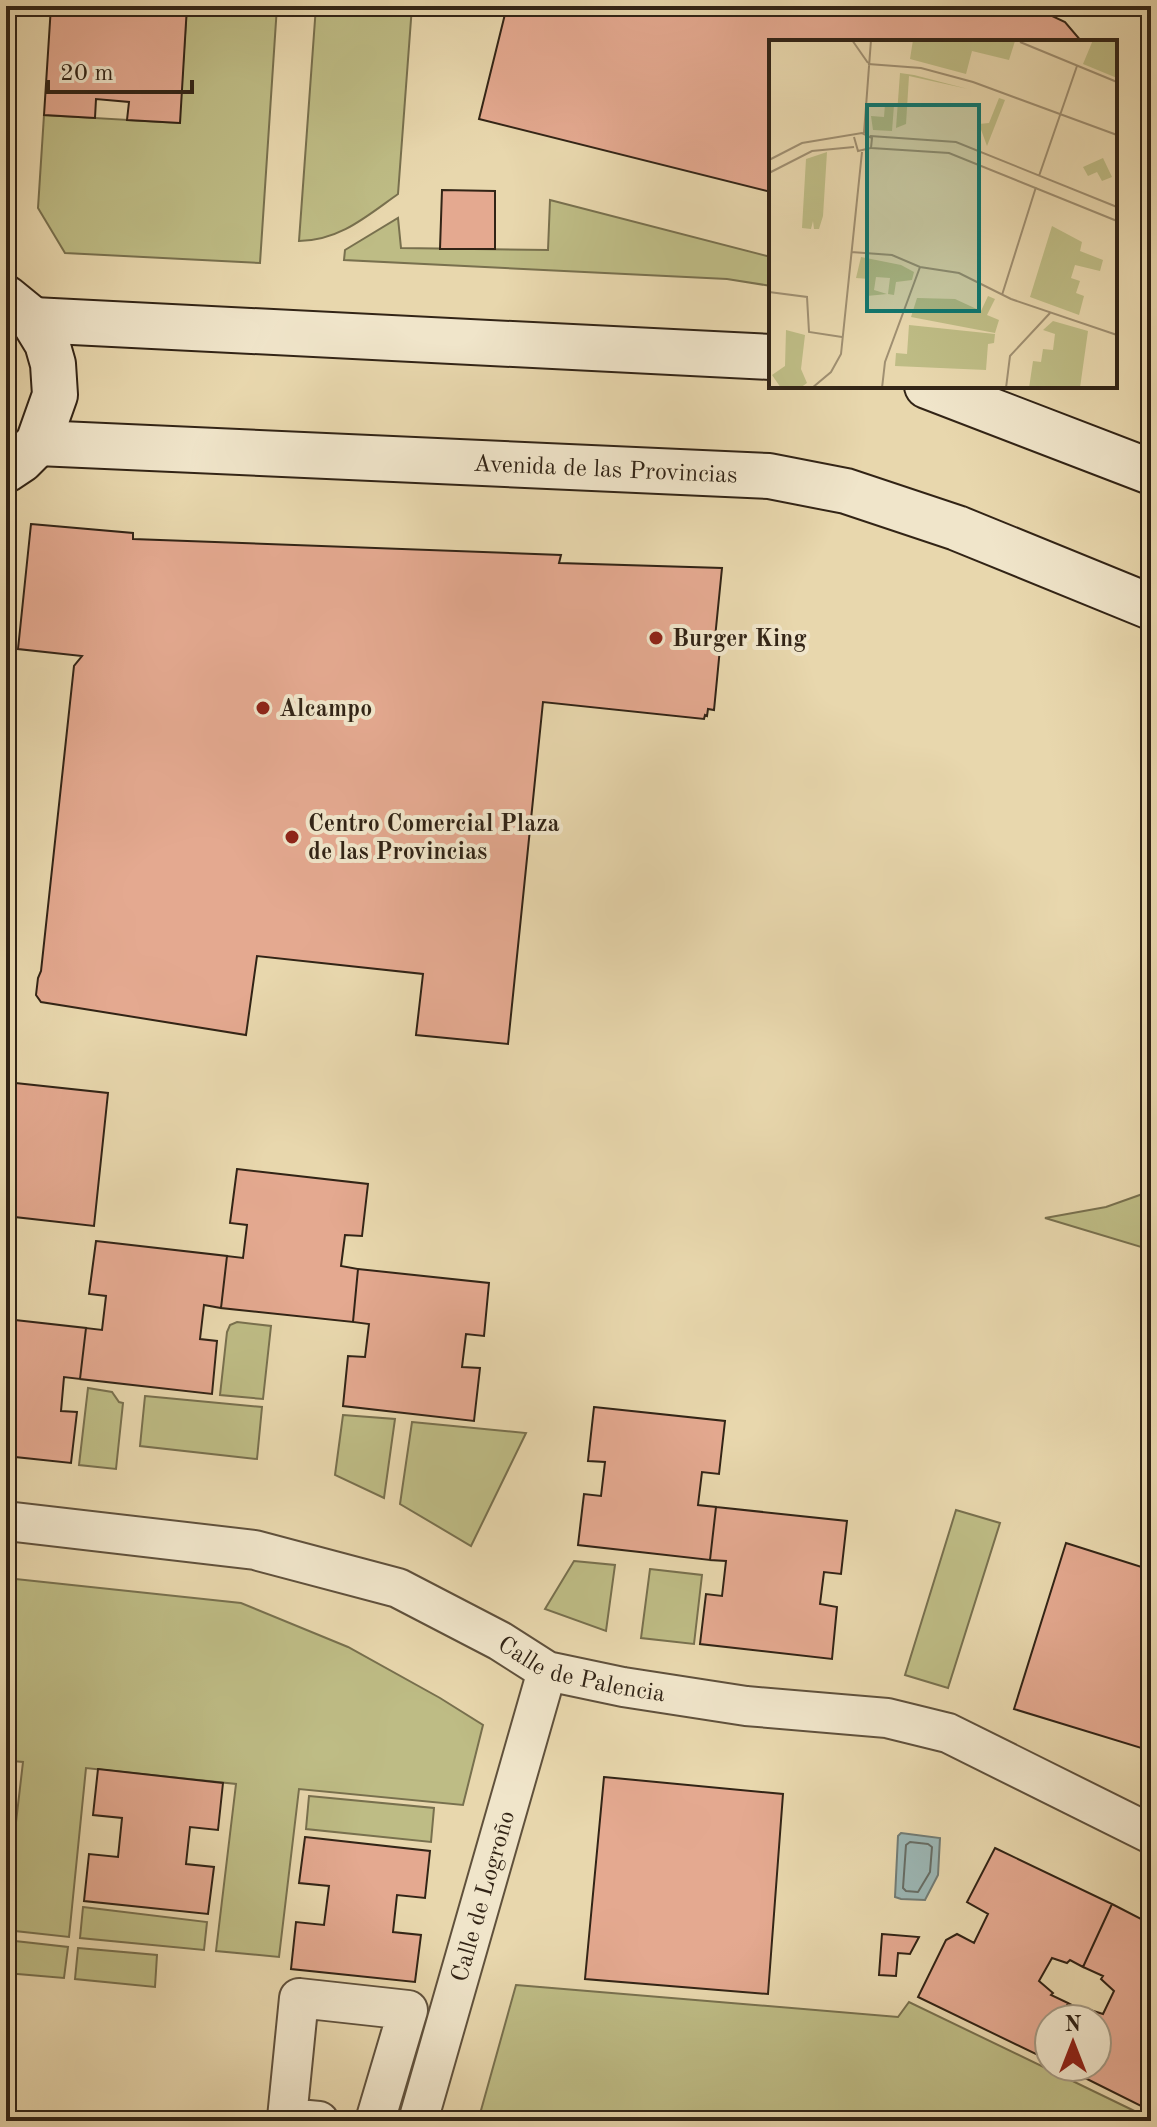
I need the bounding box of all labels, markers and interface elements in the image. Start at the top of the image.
inset map [769,40,1117,388]
scale bar [48,44,192,94]
text: 20 m [60,62,114,86]
street label: Avenida de las Provincias [473,453,738,489]
place label: Burger King [672,628,807,652]
marker: Burger King [647,629,665,647]
place label: Alcampo [279,698,372,722]
marker: Alcampo [254,699,272,717]
place label: Centro Comercial Plaza de las Provincias [308,813,560,865]
marker: Centro Comercial Plaza de las Provincias [283,828,301,846]
street label: Calle de Palencia [493,1633,667,1707]
street label: Calle de Logroño [449,1808,520,1985]
north arrow [1033,2003,1113,2083]
text: N [1065,2014,1082,2036]

